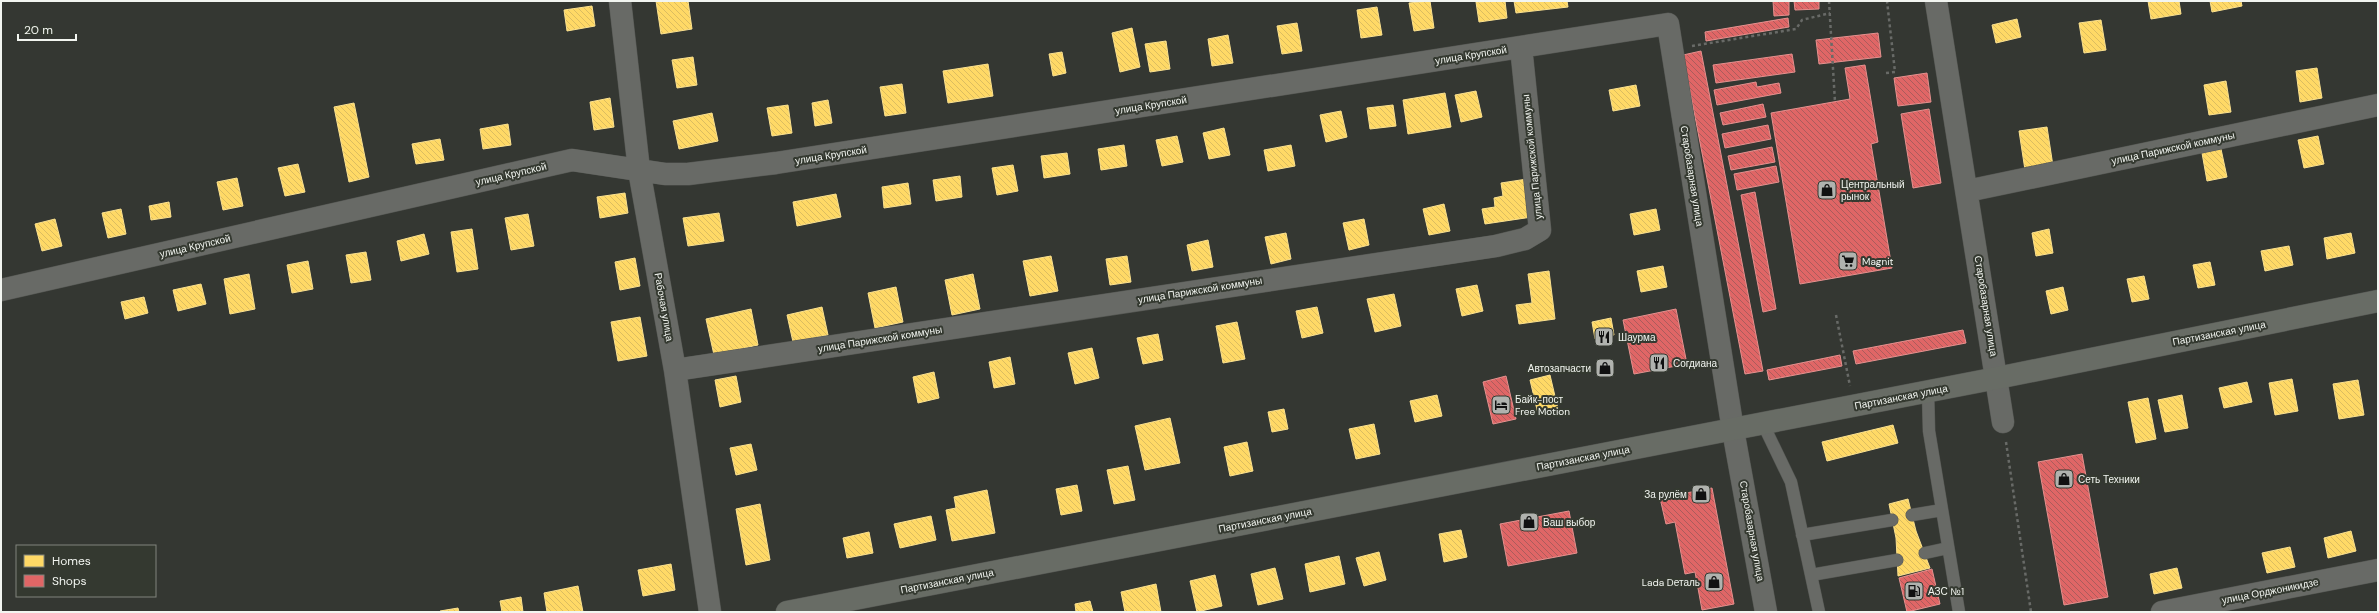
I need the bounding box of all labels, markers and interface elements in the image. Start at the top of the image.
scale bar [18,16,76,42]
text: 20 m [24,22,53,38]
street label: улица Крупской [1434,43,1508,67]
street label: улица Крупской [1114,93,1188,117]
street label: улица Парижской коммуны [1519,94,1545,220]
street label: Старобазарная улица [1678,125,1706,228]
street label: улица Парижской коммуны [2110,129,2236,167]
street label: улица Крупской [794,143,868,167]
street label: улица Крупской [474,160,548,188]
place label: Центральный рынок [1841,178,1905,203]
shop icon: Центральный рынок [1816,179,1838,201]
street label: улица Крупской [158,232,232,260]
supermarket icon: Magnit [1837,250,1859,272]
place label: Magnit [1862,255,1894,268]
street label: Старобазарная улица [1972,255,2000,358]
street label: Рабочая улица [652,272,676,343]
street label: улица Парижской коммуны [1137,274,1263,306]
street label: Партизанская улица [2171,318,2267,348]
street label: улица Парижской коммуны [817,323,943,355]
restaurant icon: Шаурма [1593,326,1615,348]
place label: Шаурма [1618,331,1656,344]
restaurant icon: Согдиана [1648,352,1670,374]
shop icon: Автозапчасти [1594,357,1616,379]
place label: Согдиана [1673,357,1717,370]
place label: Автозапчасти [1528,362,1591,375]
street label: Партизанская улица [1853,382,1949,412]
place label: Байк-пост Free Motion [1515,393,1570,418]
hotel icon: Байк-пост Free Motion [1490,394,1512,416]
street label: Партизанская улица [1535,443,1631,473]
shop icon: Сеть Техники [2053,468,2075,490]
place label: Сеть Техники [2078,473,2140,486]
street label: Старобазарная улица [1737,480,1767,583]
shop icon: За рулём [1690,483,1712,505]
place label: За рулём [1644,488,1687,501]
street label: Партизанская улица [1217,505,1313,535]
shop icon: Ваш выбор [1518,511,1540,533]
place label: Ваш выбор [1543,516,1596,529]
legend [16,545,156,597]
text: Homes [52,553,91,569]
street label: Партизанская улица [899,566,995,596]
shop icon: Lada Dеталь [1703,571,1725,593]
text: Shops [52,573,87,589]
street label: улица Орджоникидзе [2221,575,2320,607]
place label: Lada Dеталь [1642,576,1700,589]
fuel station icon: АЗС №1 [1903,580,1925,602]
place label: АЗС №1 [1928,585,1964,598]

